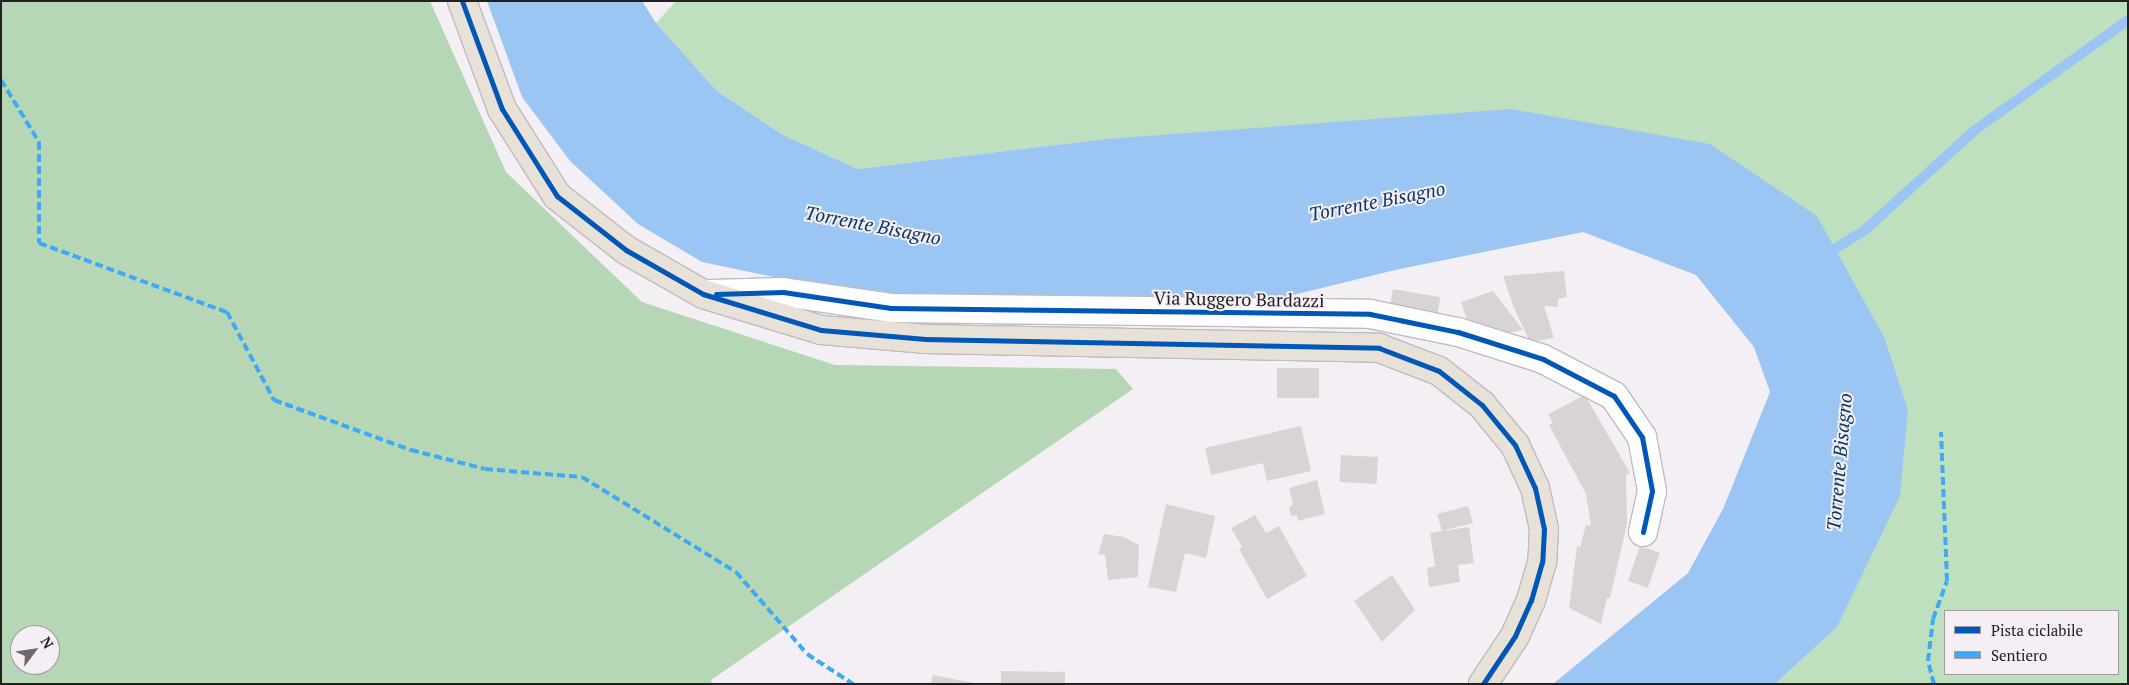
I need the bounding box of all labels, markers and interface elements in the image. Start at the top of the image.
water label: Torrente Bisagno [1307,177,1447,225]
water label: Torrente Bisagno [803,201,943,249]
street label: Via Ruggero Bardazzi [1153,287,1325,311]
water label: Torrente Bisagno [1822,392,1856,532]
legend [1944,610,2119,675]
text: Pista ciclabile [1991,620,2083,640]
north arrow [10,625,60,675]
text: N [37,633,58,652]
text: Sentiero [1991,645,2047,665]

